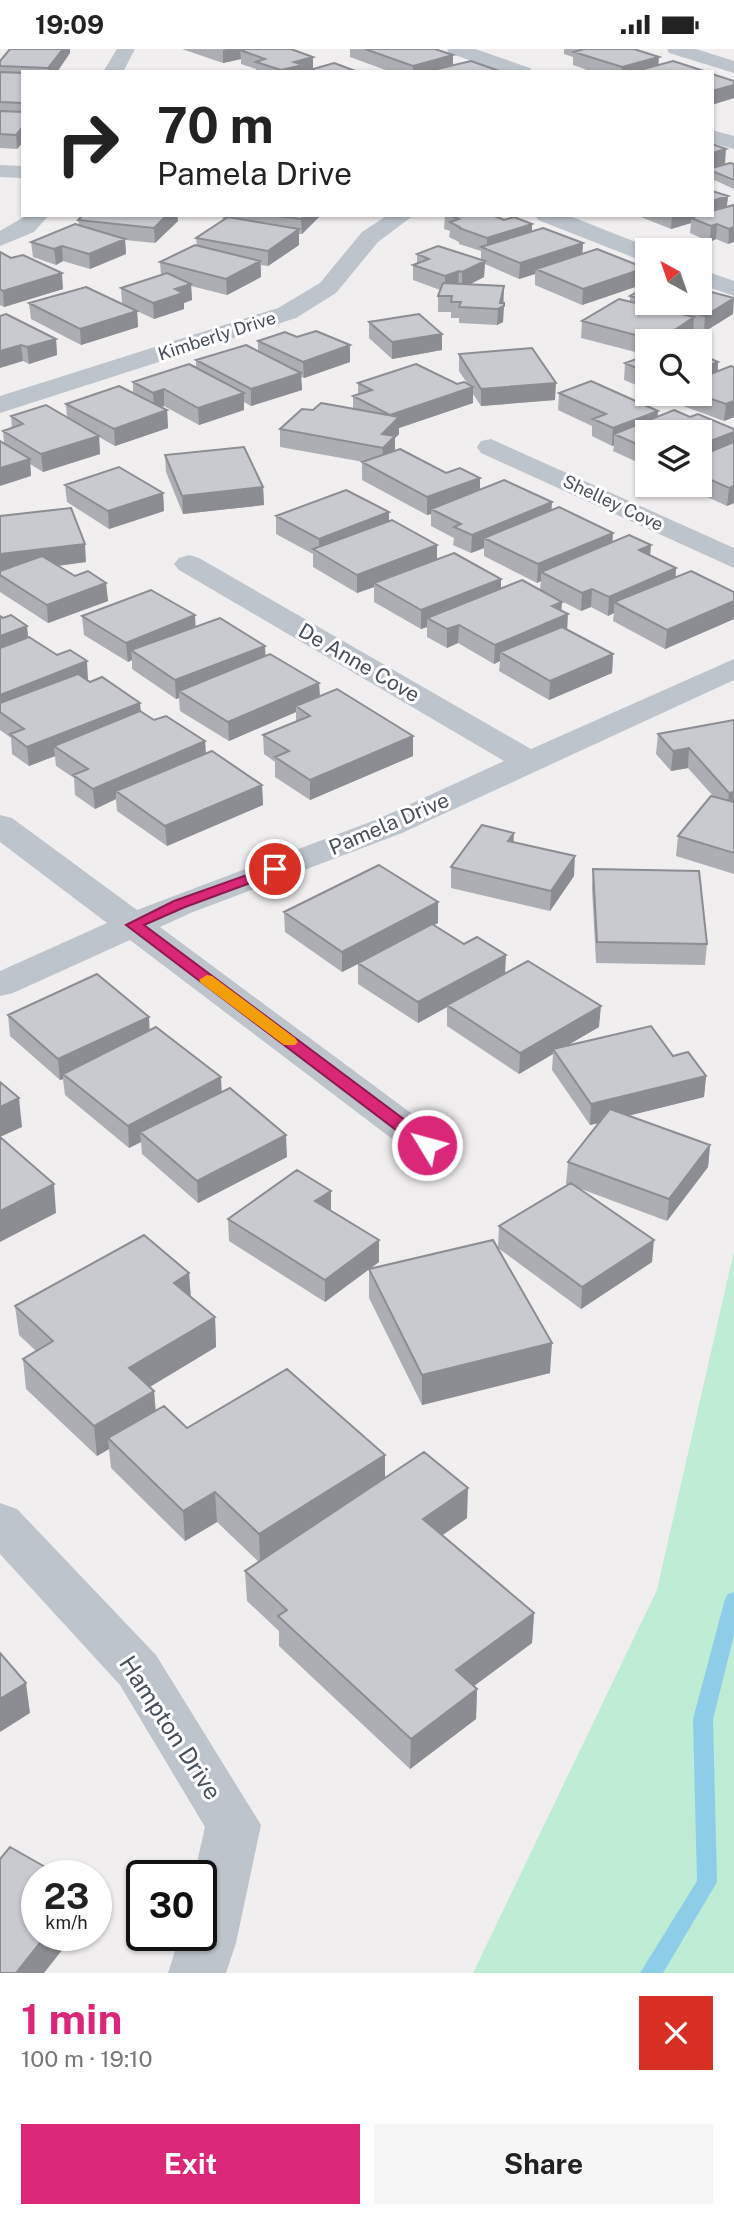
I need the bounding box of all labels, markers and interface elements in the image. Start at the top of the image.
text: 19:09 [35,9,104,40]
text: 70 m [157,96,274,154]
icon: right [42,98,133,189]
text: Pamela Drive [157,155,352,192]
north arrow [635,238,712,315]
map controls [635,238,712,497]
street label: Kimberly Drive [155,307,278,364]
button: search [635,329,712,406]
button: layers [635,420,712,497]
street label: Shelley Cove [560,470,667,535]
street label: De Anne Cove [294,618,424,707]
street label: Pamela Drive [325,787,453,860]
pin [245,839,305,899]
icon: arrive [256,850,294,888]
position arrow [390,1108,464,1182]
street label: Hampton Drive [114,1650,228,1805]
speed limit sign: 30 [126,1860,217,1951]
text: 23 [44,1876,89,1917]
text: km/h [45,1912,88,1933]
text: 1 min [21,1994,122,2043]
button: close [639,1996,713,2070]
text: 100 m · 19:10 [21,2045,153,2072]
button: Exit [21,2124,360,2204]
button: Share [374,2124,713,2204]

